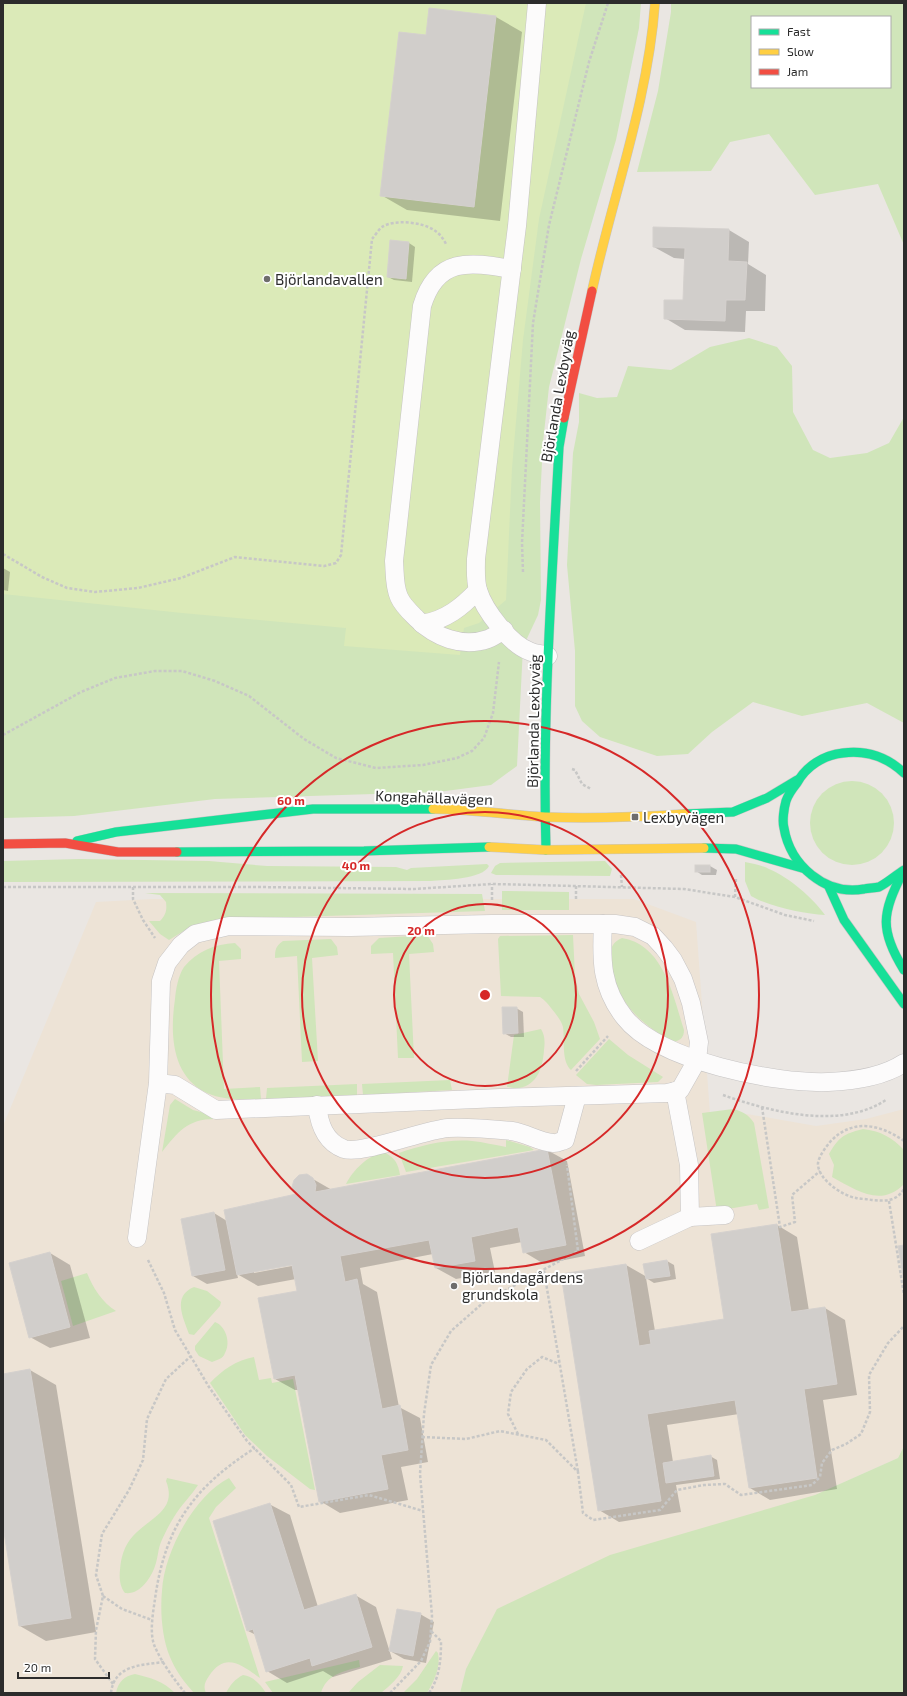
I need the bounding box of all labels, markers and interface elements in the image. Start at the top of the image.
legend [751,16,891,88]
text: Fast [787,24,811,38]
text: Slow [787,44,814,58]
text: Jam [787,64,808,78]
place label: Björlandavallen [275,270,383,289]
marker: Björlandavallen [262,274,272,284]
street label: Björlanda Lexbyväg [537,328,579,464]
street label: Björlanda Lexbyväg [523,653,544,788]
street label: Kongahällavägen [375,786,493,808]
text: 60 m [277,793,305,807]
place label: Lexbyvägen [643,808,724,826]
marker: Lexbyvägen [630,812,640,822]
text: 40 m [342,858,370,872]
text: 20 m [407,923,435,937]
centre of rings [478,988,492,1002]
place label: Björlandagårdens grundskola [462,1268,583,1303]
marker: Björlandagårdens grundskola [449,1281,459,1291]
scale bar [18,1654,109,1680]
text: 20 m [24,1660,51,1674]

